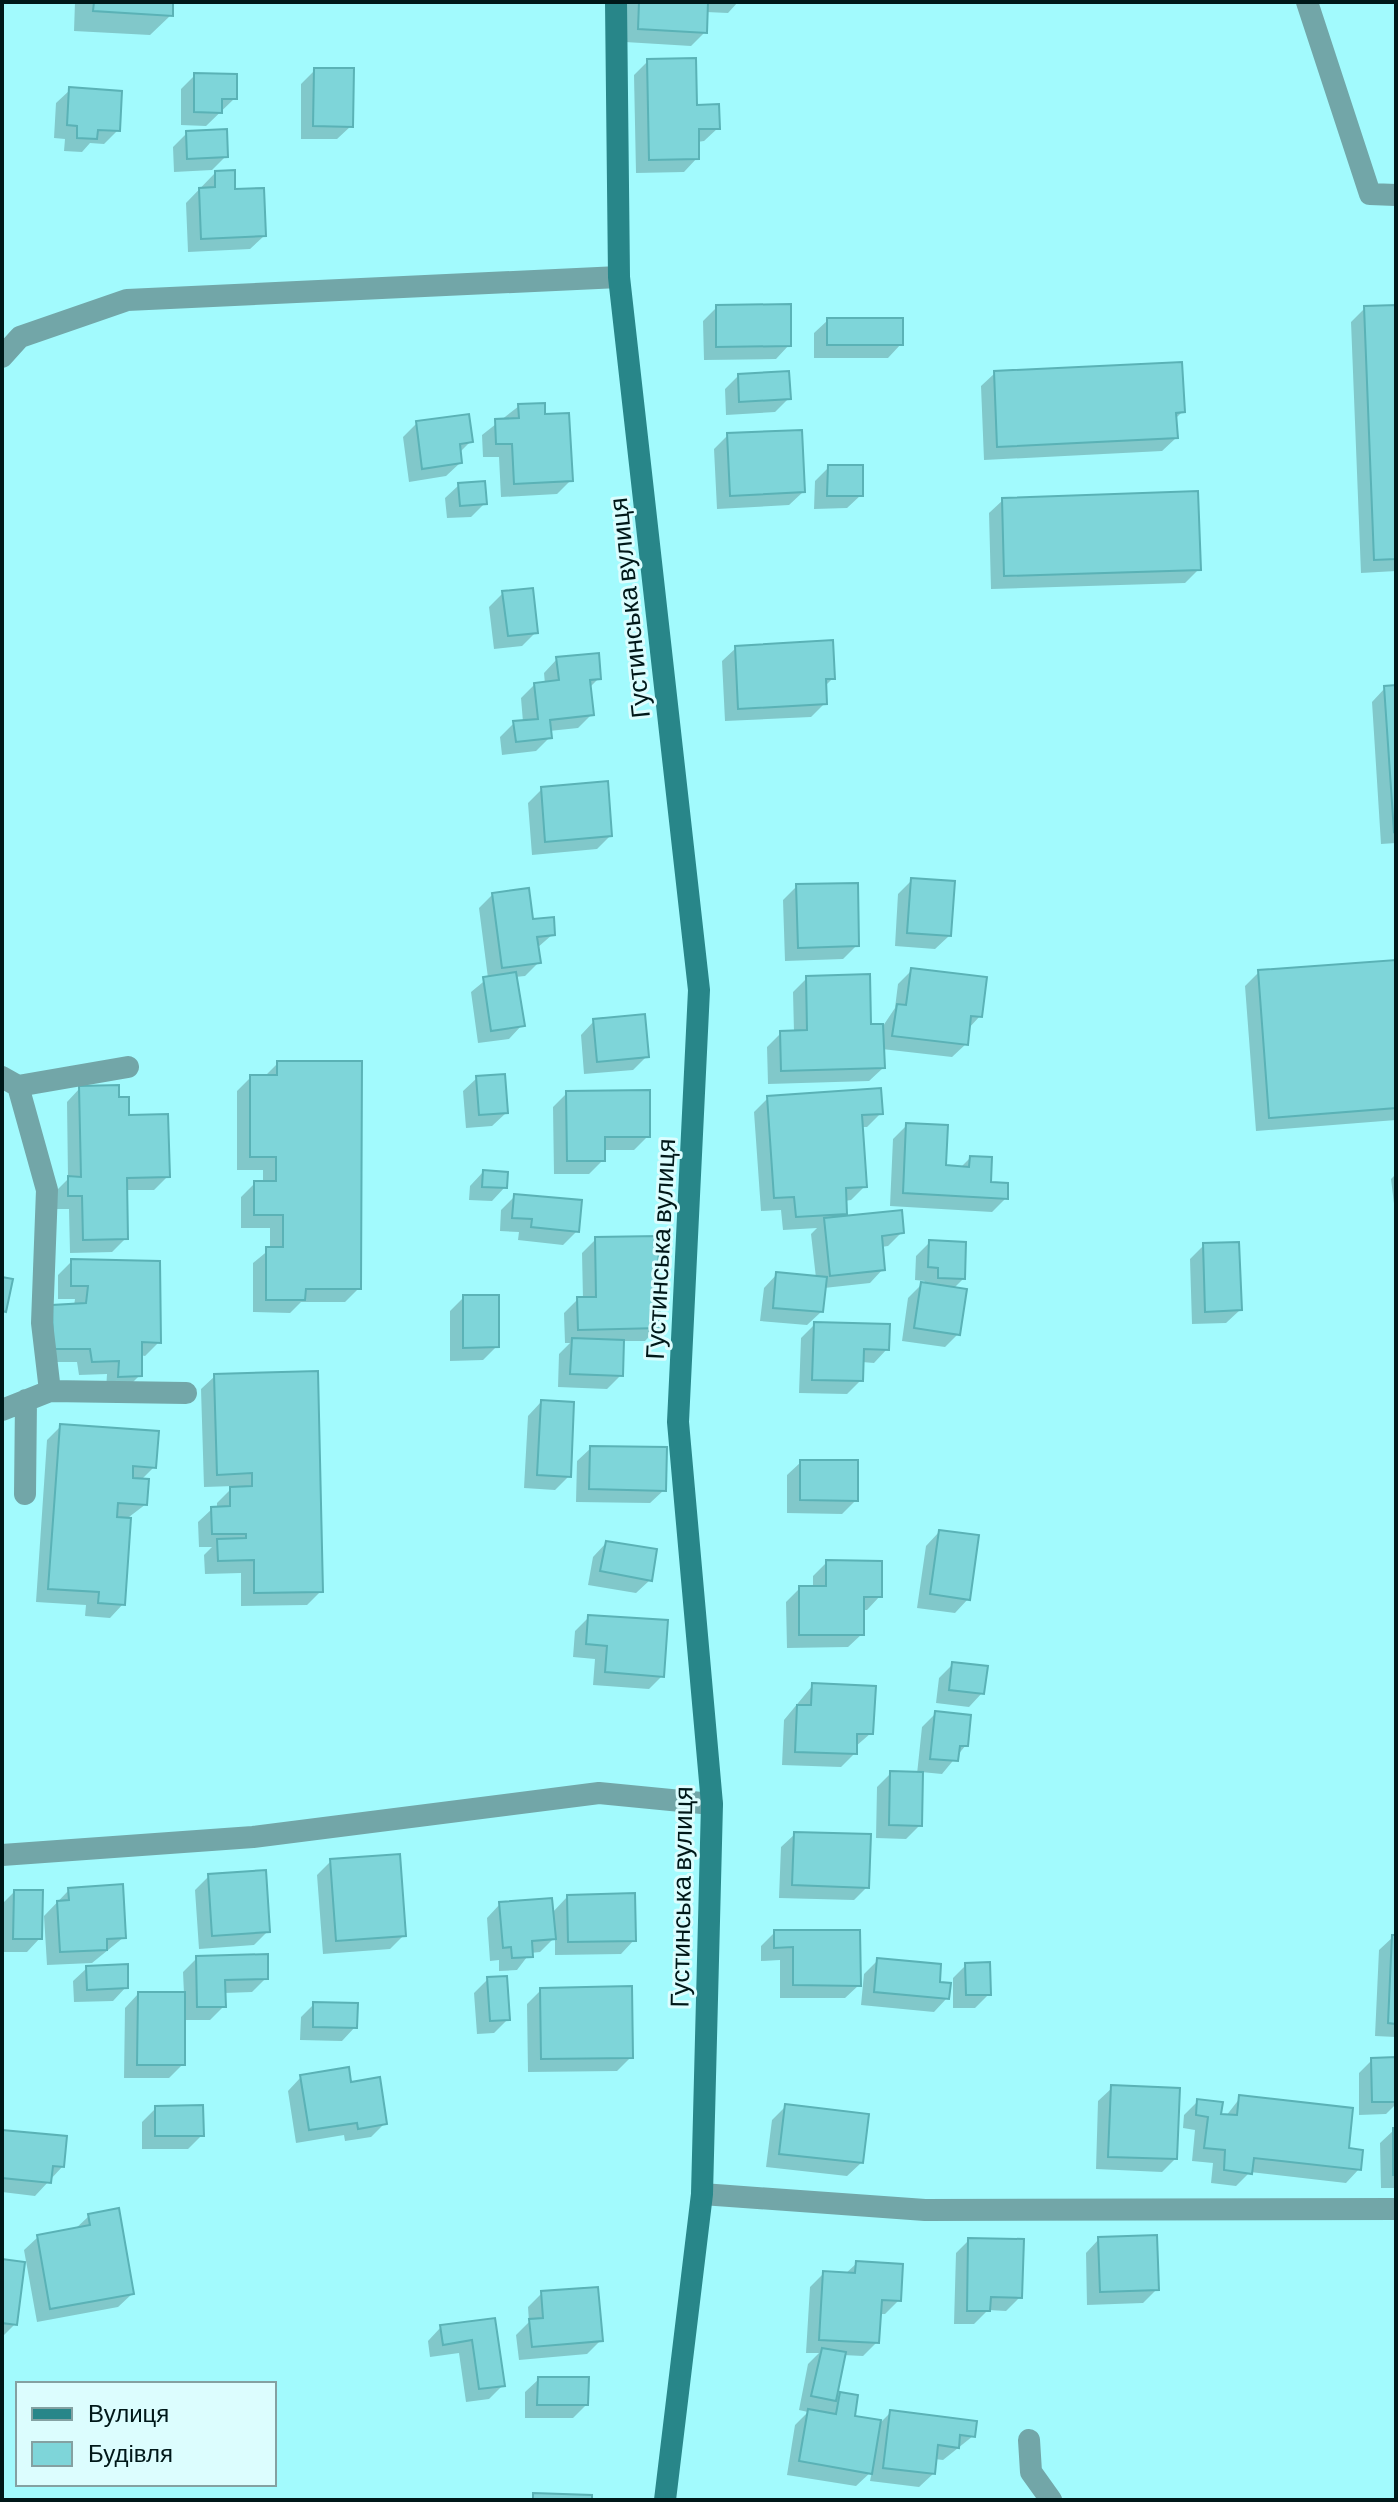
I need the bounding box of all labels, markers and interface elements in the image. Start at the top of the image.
street label: Густинська вулиця [601,496,655,720]
street label: Густинська вулиця [638,1138,680,1360]
street label: Густинська вулиця [663,1786,697,2008]
legend [16,2382,276,2486]
text: Вулиця [88,2398,169,2427]
text: Будівля [88,2438,173,2467]

